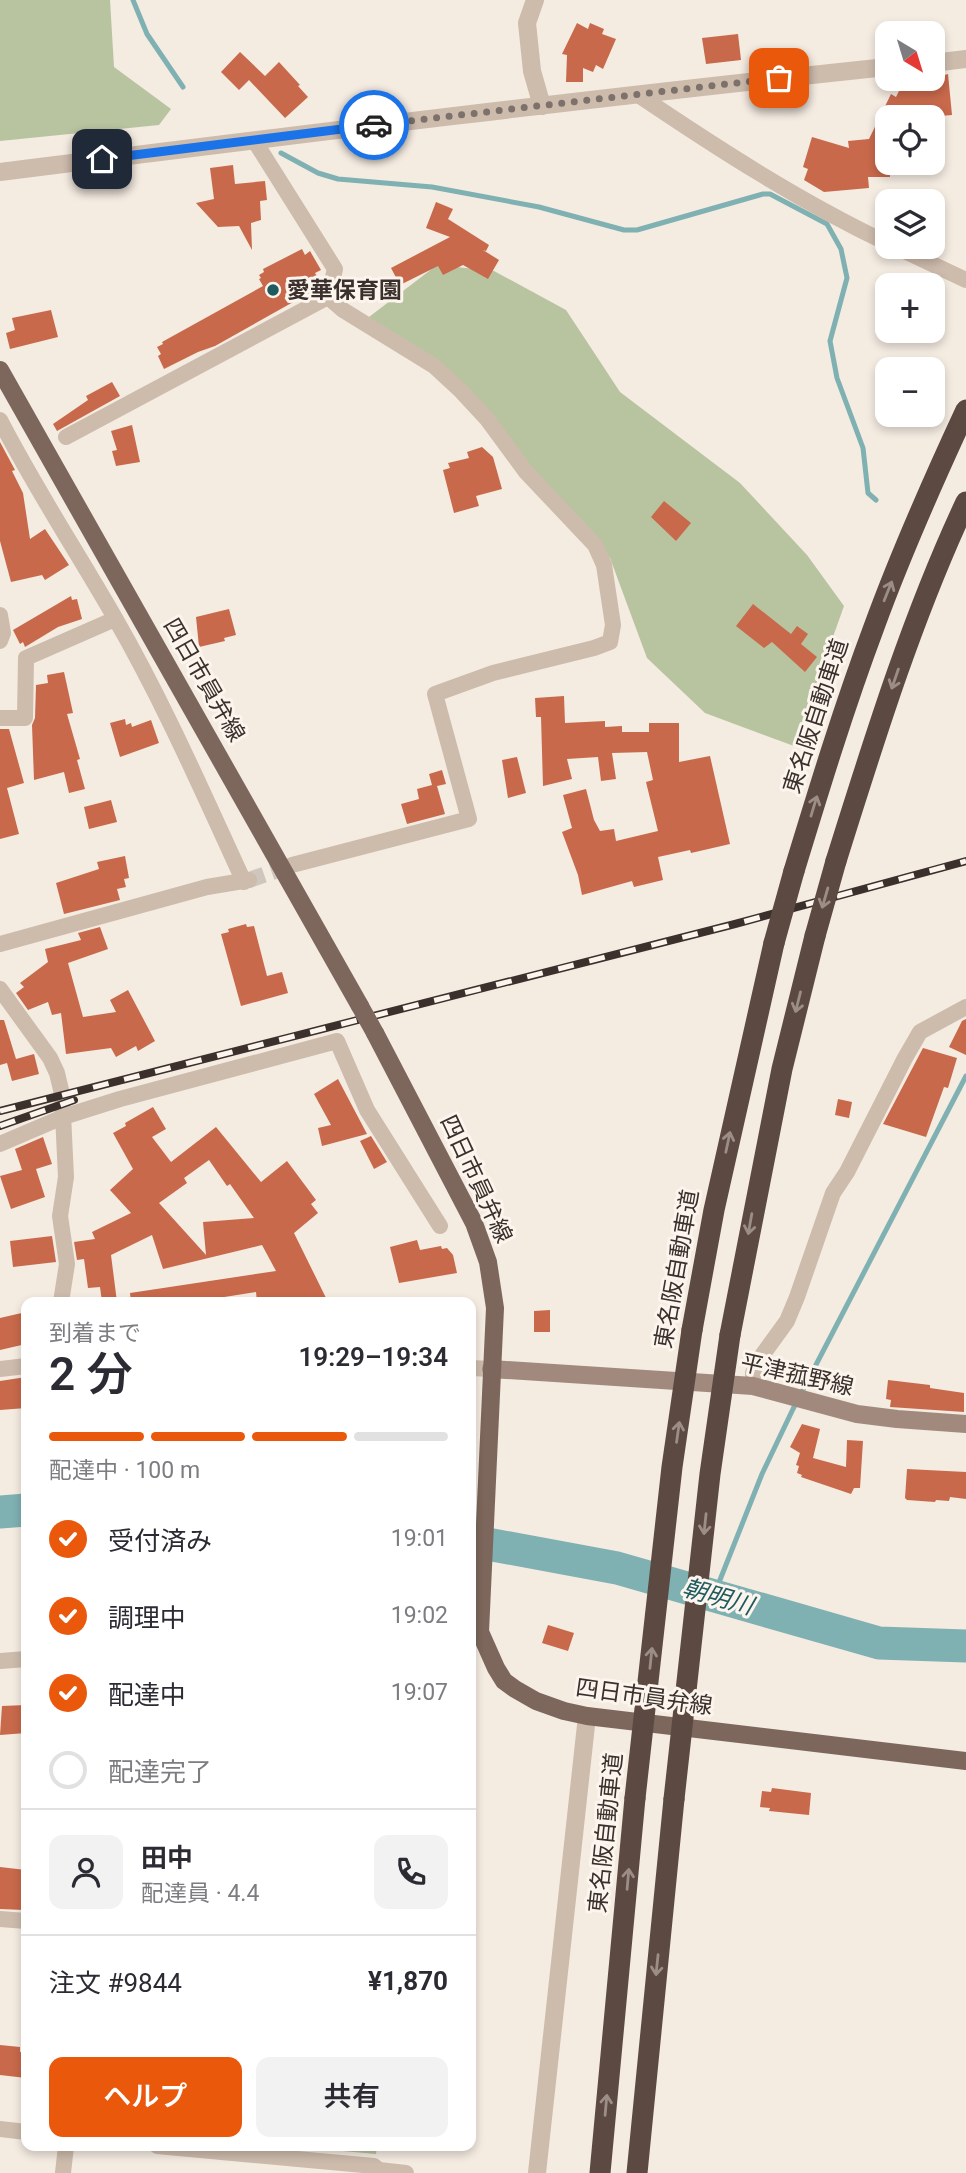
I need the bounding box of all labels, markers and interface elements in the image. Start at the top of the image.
north arrow [875,21,945,91]
map controls [875,21,945,427]
pin [749,48,809,108]
icon: bag [760,59,798,97]
courier [339,90,409,160]
button: locate [875,105,945,175]
icon: car [355,106,393,144]
pin [72,129,132,189]
icon: home [83,140,121,178]
button: layers [875,189,945,259]
button: + [875,273,945,343]
place label: 愛華保育園 [287,277,402,304]
marker: 愛華保育園 [265,282,281,298]
button: − [875,357,945,427]
one-way arrow [883,580,896,602]
street label: 四日市員弁線 [158,613,250,747]
street label: 東名阪自動車道 [778,635,854,797]
one-way arrow [888,668,901,690]
one-way arrow [809,795,822,817]
one-way arrow [818,887,831,909]
one-way arrow [791,990,804,1013]
street label: 四日市員弁線 [435,1111,517,1247]
one-way arrow [721,1131,735,1154]
street label: 東名阪自動車道 [650,1187,704,1351]
one-way arrow [743,1212,756,1235]
text: 到着まで [49,1320,141,1347]
text: 19:29–19:34 [298,1342,448,1372]
text: 2 分 [49,1347,133,1401]
street label: 平津菰野線 [738,1349,856,1401]
one-way arrow [671,1421,684,1443]
text: 配達中 · 100 m [49,1457,200,1484]
one-way arrow [698,1512,711,1535]
icon: check [49,1520,87,1558]
text: 19:01 [391,1525,448,1552]
text: 受付済み [108,1526,212,1556]
water label: 朝明川 [680,1574,759,1621]
icon: check [49,1597,87,1635]
text: 19:02 [391,1602,448,1629]
text: 調理中 [108,1603,186,1633]
one-way arrow [645,1647,658,1669]
icon: check [49,1674,87,1712]
street label: 四日市員弁線 [574,1674,714,1720]
text: 19:07 [391,1679,448,1706]
text: 配達中 [108,1680,186,1710]
street label: 東名阪自動車道 [584,1752,628,1914]
text: 配達完了 [108,1757,212,1787]
button: person [49,1835,123,1909]
button: phone [374,1835,448,1909]
text: 田中 [141,1843,193,1873]
one-way arrow [622,1868,635,1890]
text: 配達員 · 4.4 [141,1880,259,1907]
one-way arrow [651,1953,664,1976]
text: ¥1,870 [368,1966,448,1996]
text: 注文 #9844 [49,1968,182,1998]
button: ヘルプ [49,2057,242,2137]
button: 共有 [256,2057,448,2137]
one-way arrow [600,2094,613,2117]

